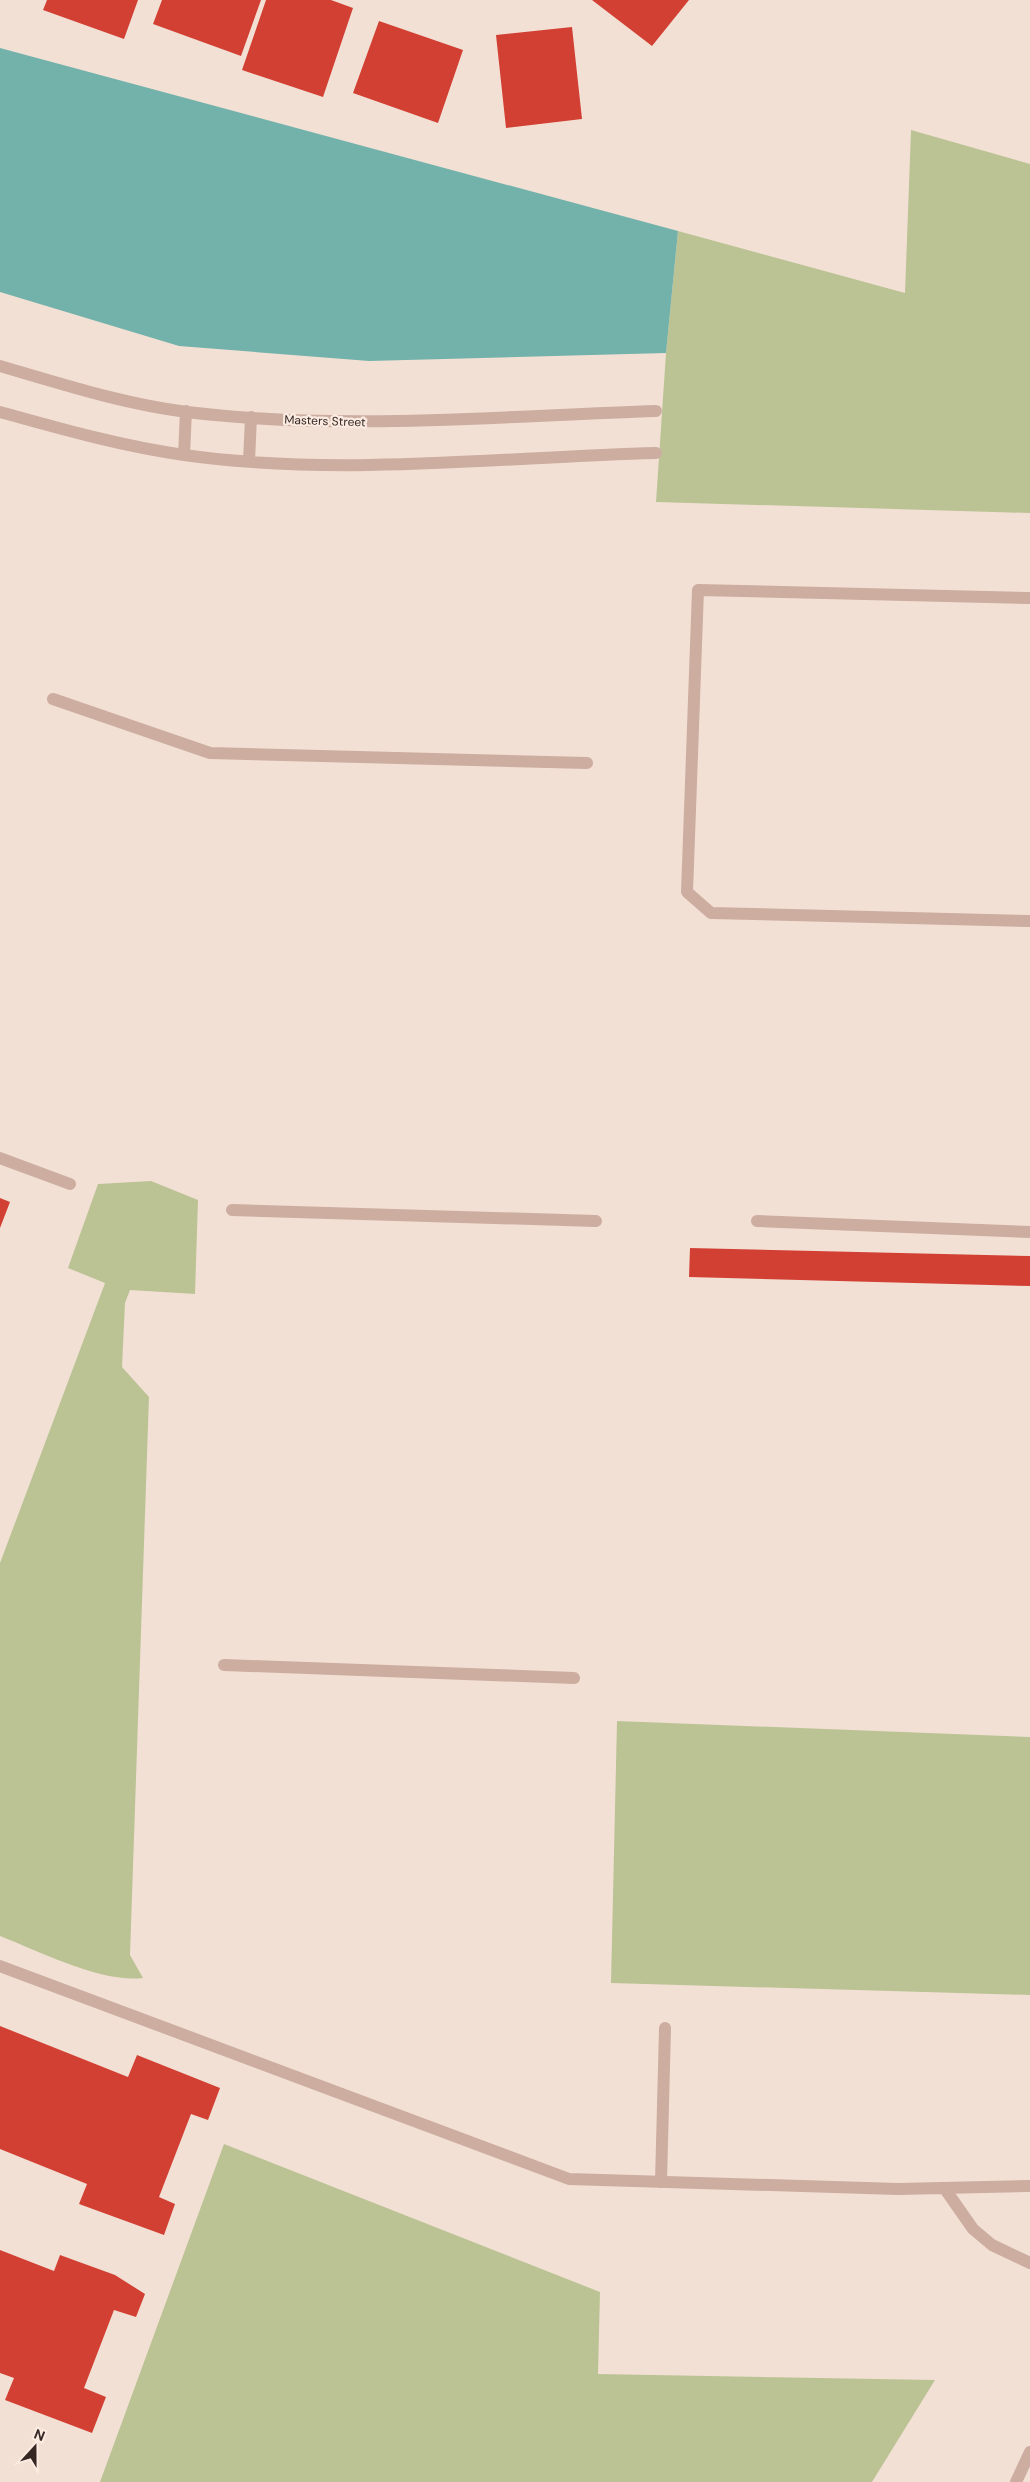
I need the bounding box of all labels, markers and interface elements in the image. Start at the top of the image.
street label: Masters Street [284,412,366,430]
north arrow [10,2422,60,2472]
text: N [32,2425,48,2445]

